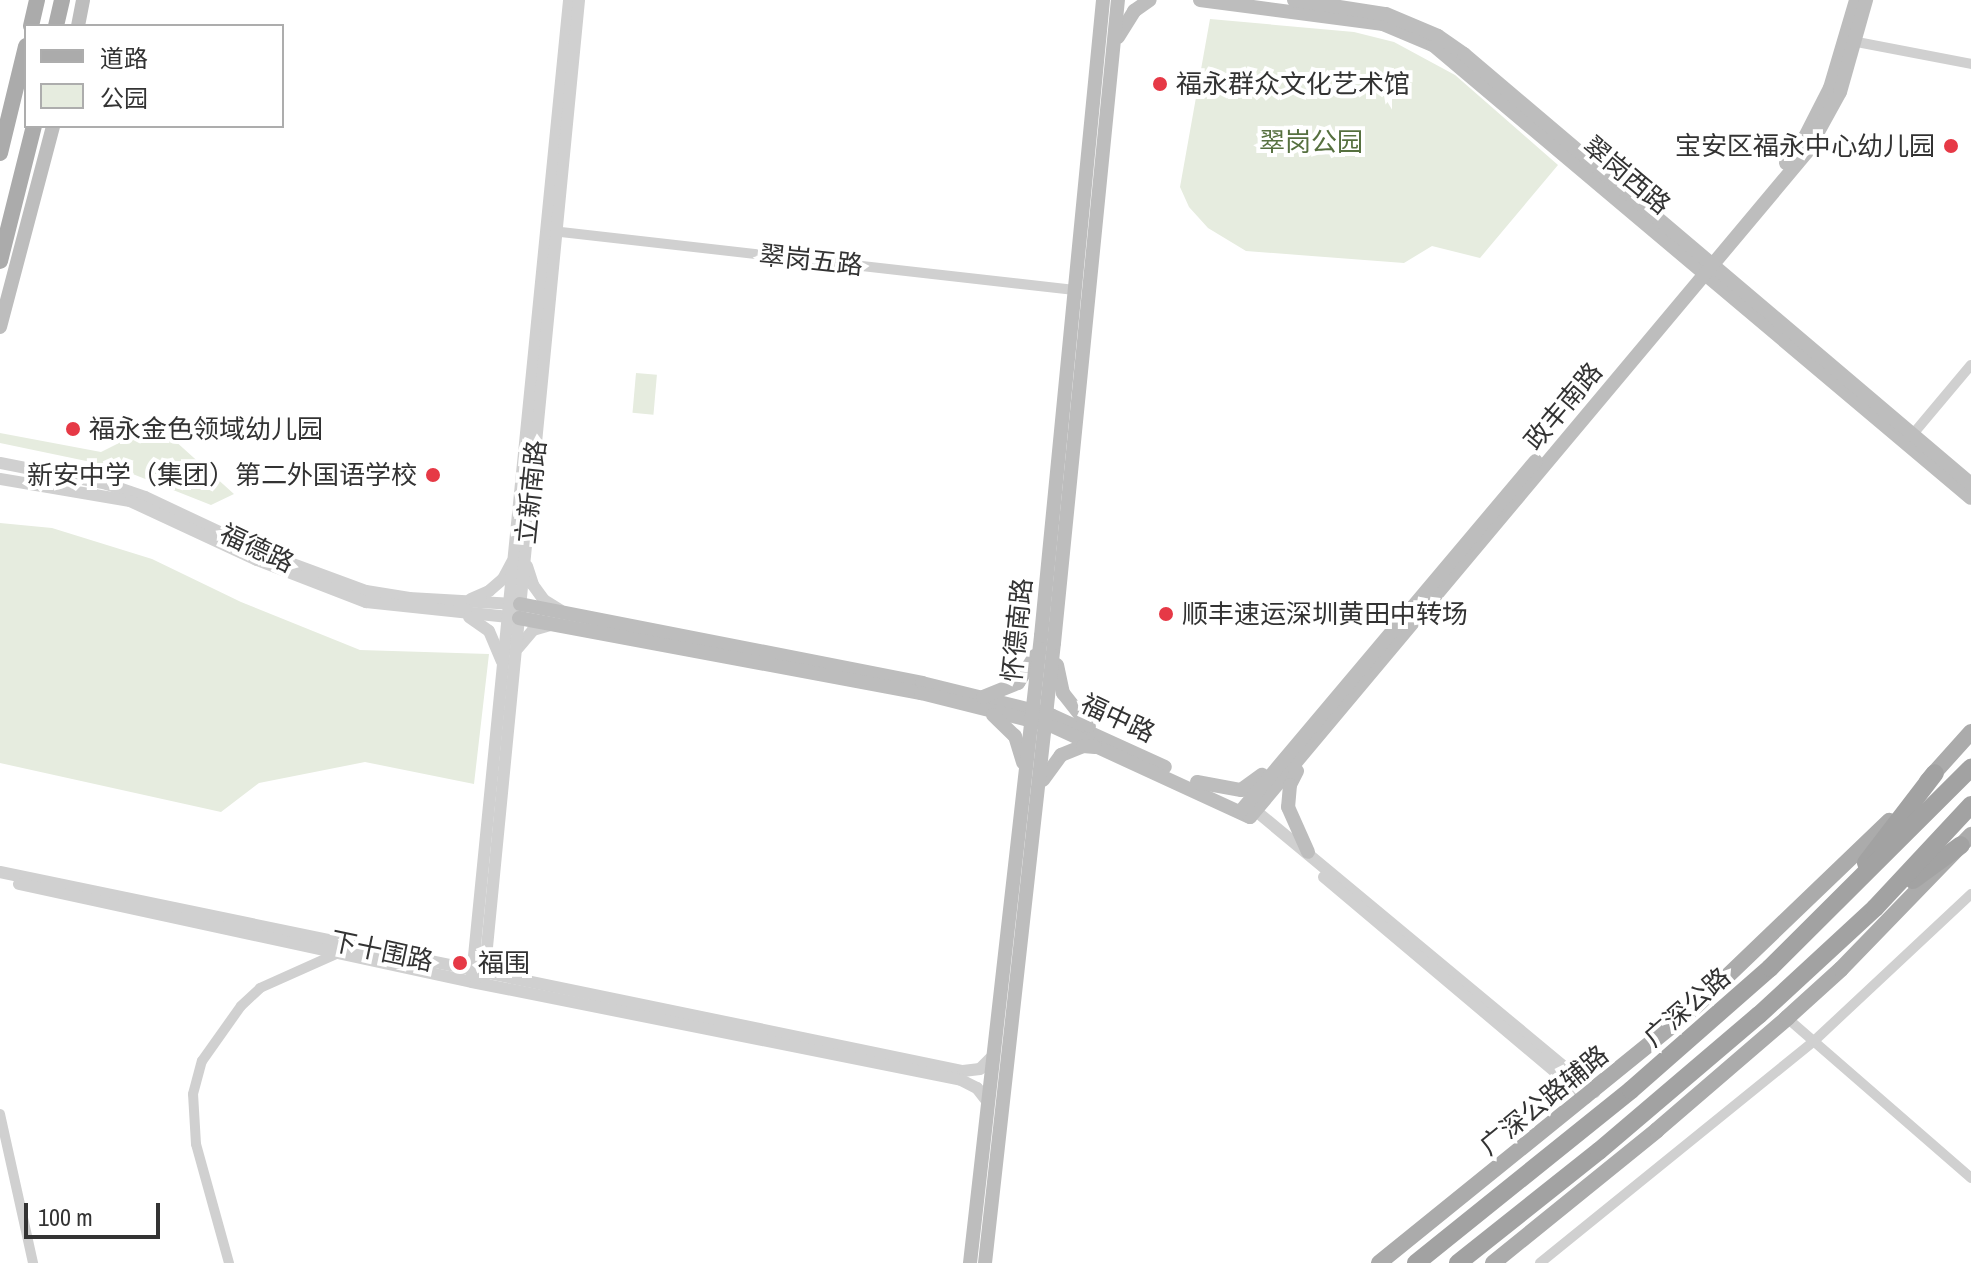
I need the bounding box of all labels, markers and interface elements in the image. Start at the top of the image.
legend [24,24,284,128]
text: 道路 [100,42,148,74]
place label: 福永群众文化艺术馆 [1176,68,1410,100]
marker: 福永群众文化艺术馆 [1151,75,1169,93]
text: 公园 [100,82,148,114]
park label: 翠岗公园 [1259,126,1363,158]
street label: 翠岗西路 [1577,130,1677,220]
place label: 宝安区福永中心幼儿园 [1675,130,1935,162]
marker: 宝安区福永中心幼儿园 [1942,137,1960,155]
street label: 翠岗五路 [758,239,864,281]
street label: 政丰南路 [1518,356,1608,456]
place label: 福永金色领域幼儿园 [89,413,323,445]
marker: 福永金色领域幼儿园 [64,420,82,438]
street label: 立新南路 [510,439,552,545]
place label: 新安中学（集团）第二外国语学校 [27,459,417,491]
marker: 新安中学（集团）第二外国语学校 [424,466,442,484]
street label: 福德路 [215,517,299,579]
street label: 怀德南路 [996,577,1038,683]
place label: 顺丰速运深圳黄田中转场 [1182,598,1468,630]
marker: 顺丰速运深圳黄田中转场 [1157,605,1175,623]
street label: 福中路 [1076,687,1160,749]
street label: 下十围路 [328,925,436,977]
place label: 福围 [478,947,530,979]
marker: 福围 [449,952,471,974]
street label: 广深公路 [1638,961,1736,1053]
street label: 广深公路辅路 [1474,1039,1614,1161]
scale bar [28,1187,164,1237]
text: 100 m [38,1201,93,1233]

